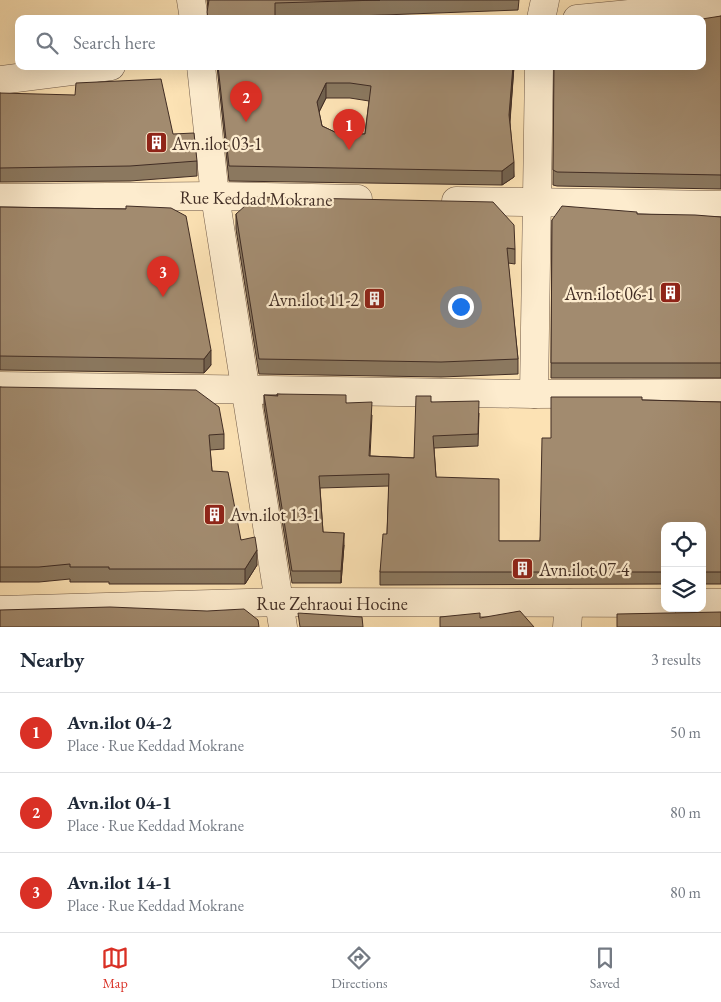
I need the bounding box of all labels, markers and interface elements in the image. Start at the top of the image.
search box [15,15,706,70]
icon: search [33,29,61,57]
text: Search here [73,30,155,55]
pin: 2 [230,81,262,122]
pin: 1 [333,109,365,150]
building icon: Avn.ilot 03-1 [144,131,168,155]
place label: Avn.ilot 03-1 [171,132,262,155]
street label: Rue Keddad Mokrane [179,185,333,211]
pin: 3 [147,256,179,297]
building icon: Avn.ilot 06-1 [659,281,683,305]
place label: Avn.ilot 06-1 [564,282,655,305]
building icon: Avn.ilot 11-2 [363,287,387,311]
place label: Avn.ilot 11-2 [268,288,359,311]
your location [448,294,474,320]
building icon: Avn.ilot 13-1 [202,502,226,526]
place label: Avn.ilot 13-1 [229,503,320,526]
map controls [661,522,706,612]
button: locate [661,522,706,567]
building icon: Avn.ilot 07-4 [511,557,535,581]
place label: Avn.ilot 07-4 [538,558,630,581]
button: layers [661,567,706,612]
street label: Rue Zehraoui Hocine [256,592,408,615]
text: Nearby [20,646,84,673]
text: 3 results [651,649,701,670]
text: Avn.ilot 04-2 [67,710,172,735]
text: 1 [32,722,40,743]
text: 50 m [670,722,701,743]
text: Place · Rue Keddad Mokrane [67,735,244,756]
text: Avn.ilot 04-1 [67,790,172,815]
text: 2 [32,802,40,823]
text: 80 m [670,802,701,823]
text: Place · Rue Keddad Mokrane [67,815,244,836]
text: Avn.ilot 14-1 [67,870,172,895]
text: 3 [32,882,40,903]
text: 80 m [670,882,701,903]
text: Place · Rue Keddad Mokrane [67,895,244,916]
tab: Map [101,944,129,992]
tab: Directions [331,944,388,992]
tab: Saved [590,944,620,992]

